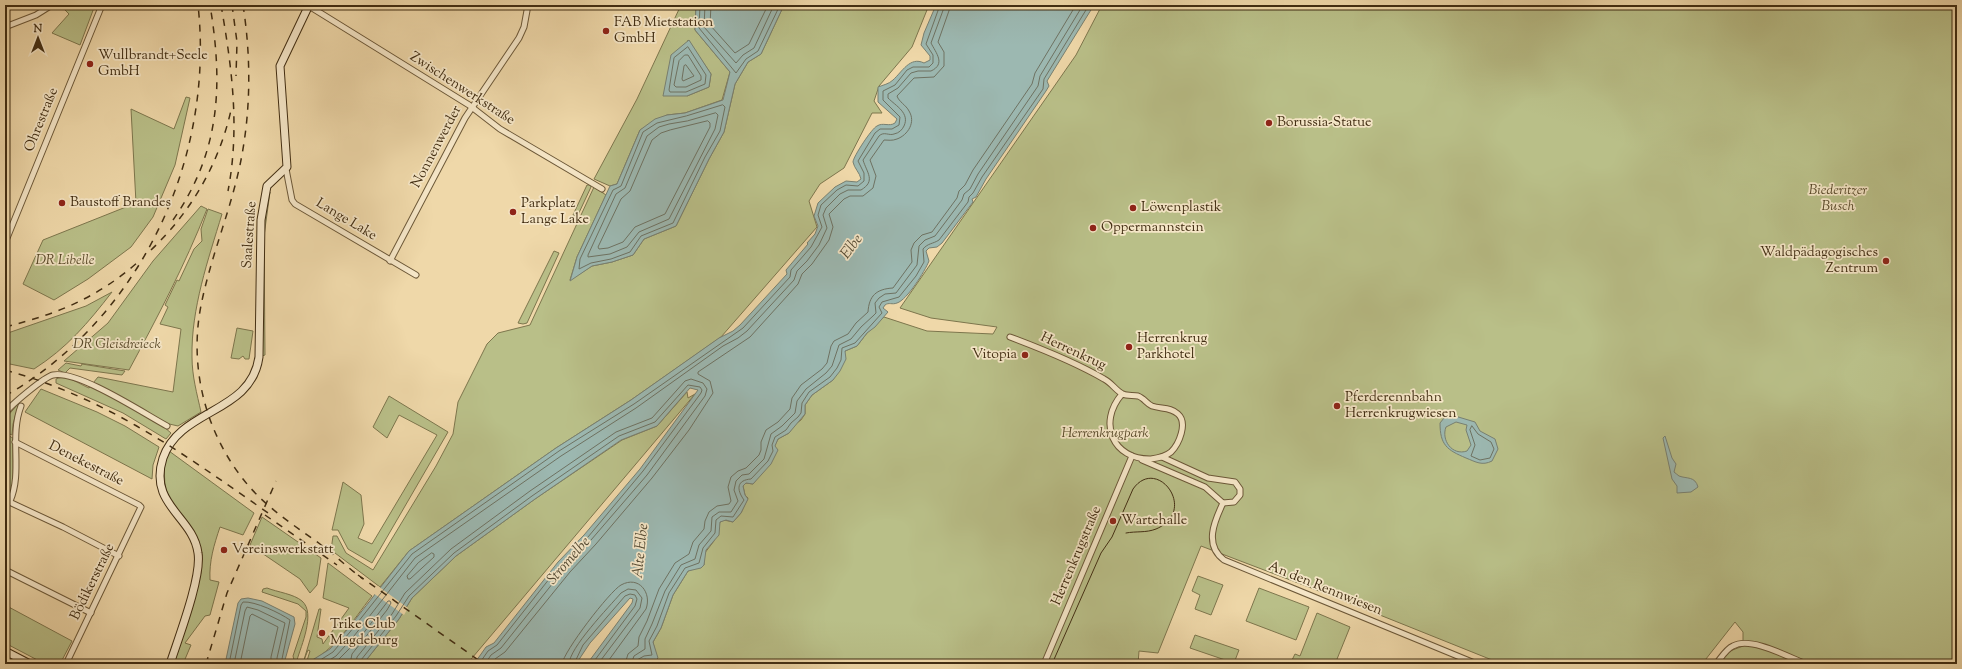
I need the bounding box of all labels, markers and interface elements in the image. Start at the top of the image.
place label: FAB Mietstation GmbH [614,13,713,49]
north arrow [18,18,58,58]
text: N [33,21,43,37]
marker: FAB Mietstation GmbH [601,26,611,36]
place label: Wullbrandt+Seele GmbH [98,46,208,82]
street label: Zwischenwerkstraße [406,47,518,131]
marker: Wullbrandt+Seele GmbH [85,59,95,69]
street label: Ohrestraße [20,85,64,155]
street label: Nonnenwerder [407,102,467,192]
place label: Borussia-Statue [1277,113,1372,133]
marker: Borussia-Statue [1264,118,1274,128]
park label: Biederitzer Busch [1809,181,1867,217]
place label: Baustoff Brandes [70,193,171,213]
street label: Lange Lake [312,194,380,246]
place label: Parkplatz Lange Lake [521,194,589,230]
marker: Baustoff Brandes [57,198,67,208]
place label: Löwenplastik [1141,198,1222,218]
street label: Saalestraße [238,201,262,269]
marker: Löwenplastik [1128,203,1138,213]
marker: Parkplatz Lange Lake [508,207,518,217]
place label: Oppermannstein [1101,218,1204,238]
marker: Oppermannstein [1088,223,1098,233]
water label: Elbe [836,230,868,264]
place label: Waldpädagogisches Zentrum [1760,243,1878,279]
park label: DR Libelle [36,251,95,271]
marker: Waldpädagogisches Zentrum [1881,256,1891,266]
street label: Herrenkrug [1037,328,1109,376]
place label: Herrenkrug Parkhotel [1137,329,1208,365]
park label: DR Gleisdreieck [73,335,162,355]
marker: Herrenkrug Parkhotel [1124,342,1134,352]
place label: Vitopia [972,345,1018,365]
marker: Vitopia [1020,350,1030,360]
place label: Pferderennbahn Herrenkrugwiesen [1345,388,1457,424]
marker: Pferderennbahn Herrenkrugwiesen [1332,401,1342,411]
park label: Herrenkrugpark [1061,424,1149,444]
street label: Denekestraße [45,436,127,492]
street label: Herrenkrugstraße [1047,503,1107,609]
place label: Wartehalle [1121,511,1187,531]
marker: Wartehalle [1108,516,1118,526]
water label: Alte Elbe [628,522,654,580]
water label: Stromelbe [542,533,596,589]
street label: Bödikerstraße [66,540,120,624]
place label: Vereinswerkstatt [232,540,334,560]
marker: Vereinswerkstatt [219,545,229,555]
street label: An den Rennwiesen [1265,557,1385,621]
place label: Trike Club Magdeburg [330,615,398,651]
marker: Trike Club Magdeburg [317,628,327,638]

